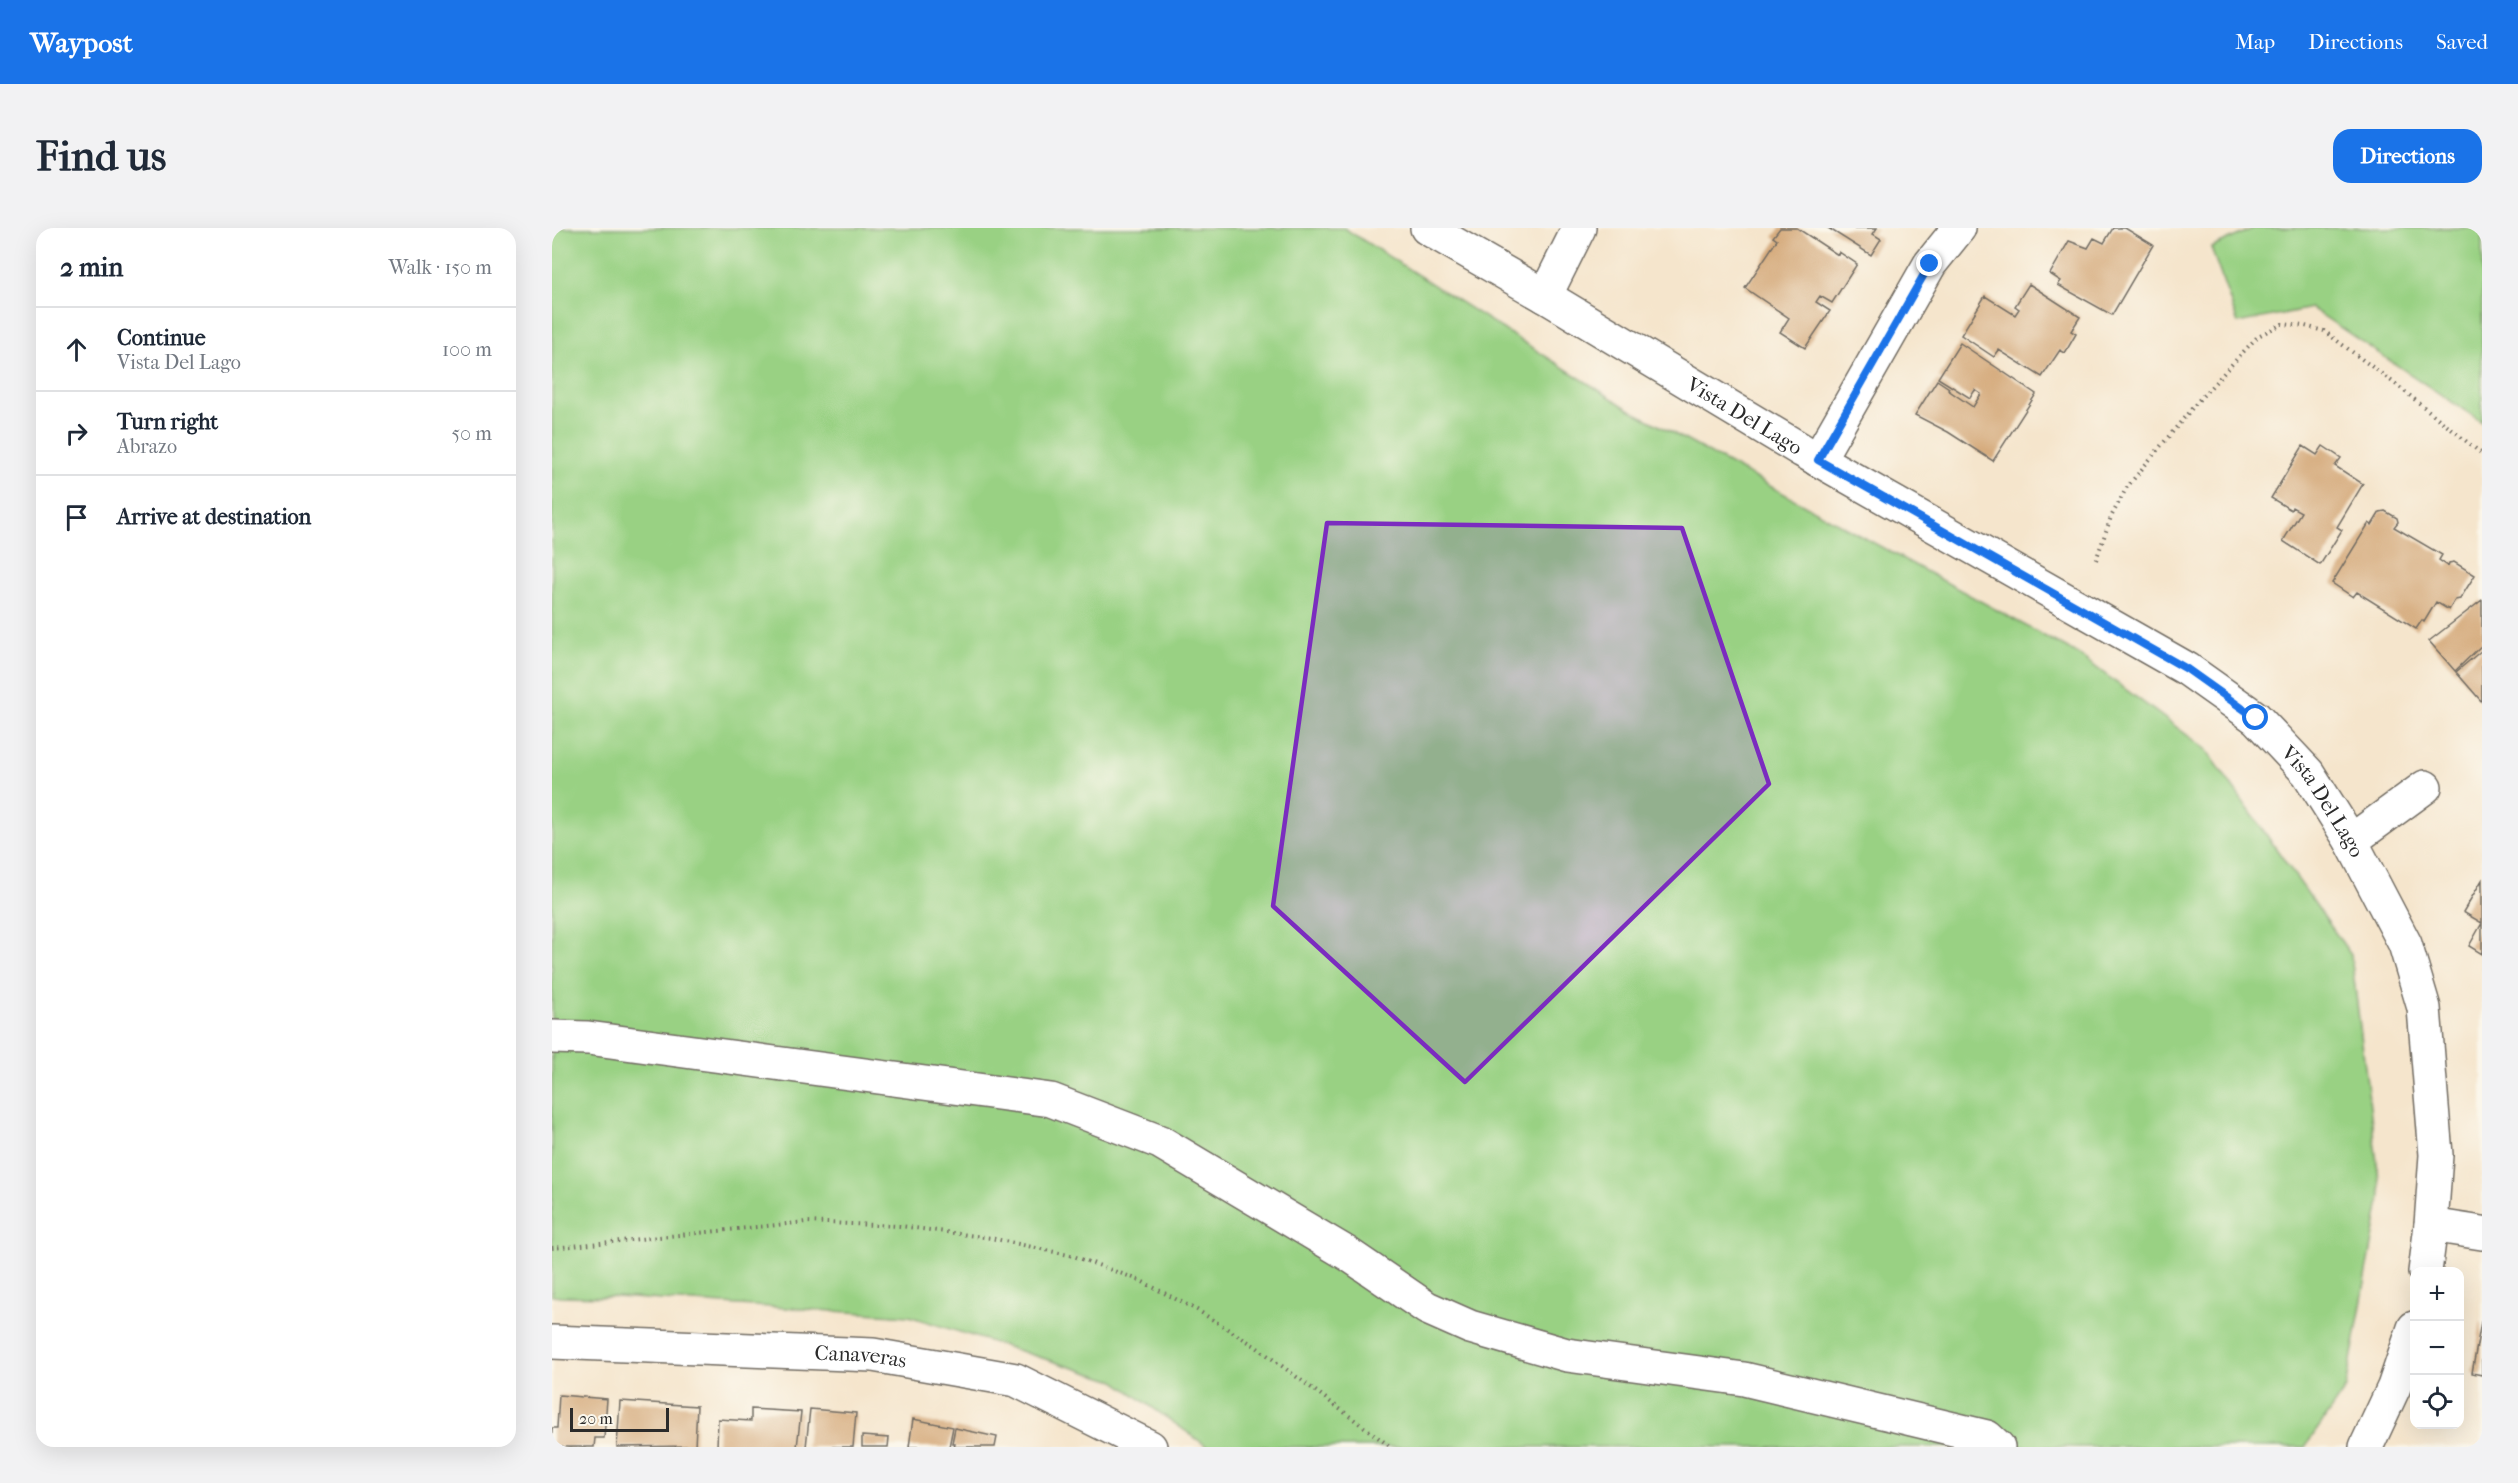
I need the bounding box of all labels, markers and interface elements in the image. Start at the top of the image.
text: Waypost [30,26,133,59]
text: Map [2235,30,2275,54]
text: Directions [2308,30,2403,54]
text: Saved [2436,30,2488,54]
button: Directions [2333,129,2482,183]
text: Find us [36,132,166,181]
route end [1916,250,1942,276]
text: 2 min [60,252,123,283]
text: Walk · 150 m [388,256,492,279]
text: Continue [117,325,206,351]
icon: ahead [60,333,93,366]
text: 100 m [442,338,492,361]
text: Vista Del Lago [117,351,241,374]
street label: Vista Del Lago [1682,372,1807,460]
text: Turn right [117,409,218,435]
icon: right [60,417,93,450]
text: 50 m [451,422,492,445]
text: Abrazo [117,435,177,458]
icon: arrive [60,501,93,534]
text: Arrive at destination [117,504,311,530]
route start [2242,704,2268,730]
street label: Vista Del Lago [2276,740,2369,861]
map controls [2410,1267,2464,1429]
button: + [2410,1267,2464,1321]
button: − [2410,1321,2464,1375]
street label: Canaveras [814,1341,909,1373]
button: locate [2410,1375,2464,1429]
scale bar [570,1405,669,1432]
text: 20 m [579,1409,613,1428]

